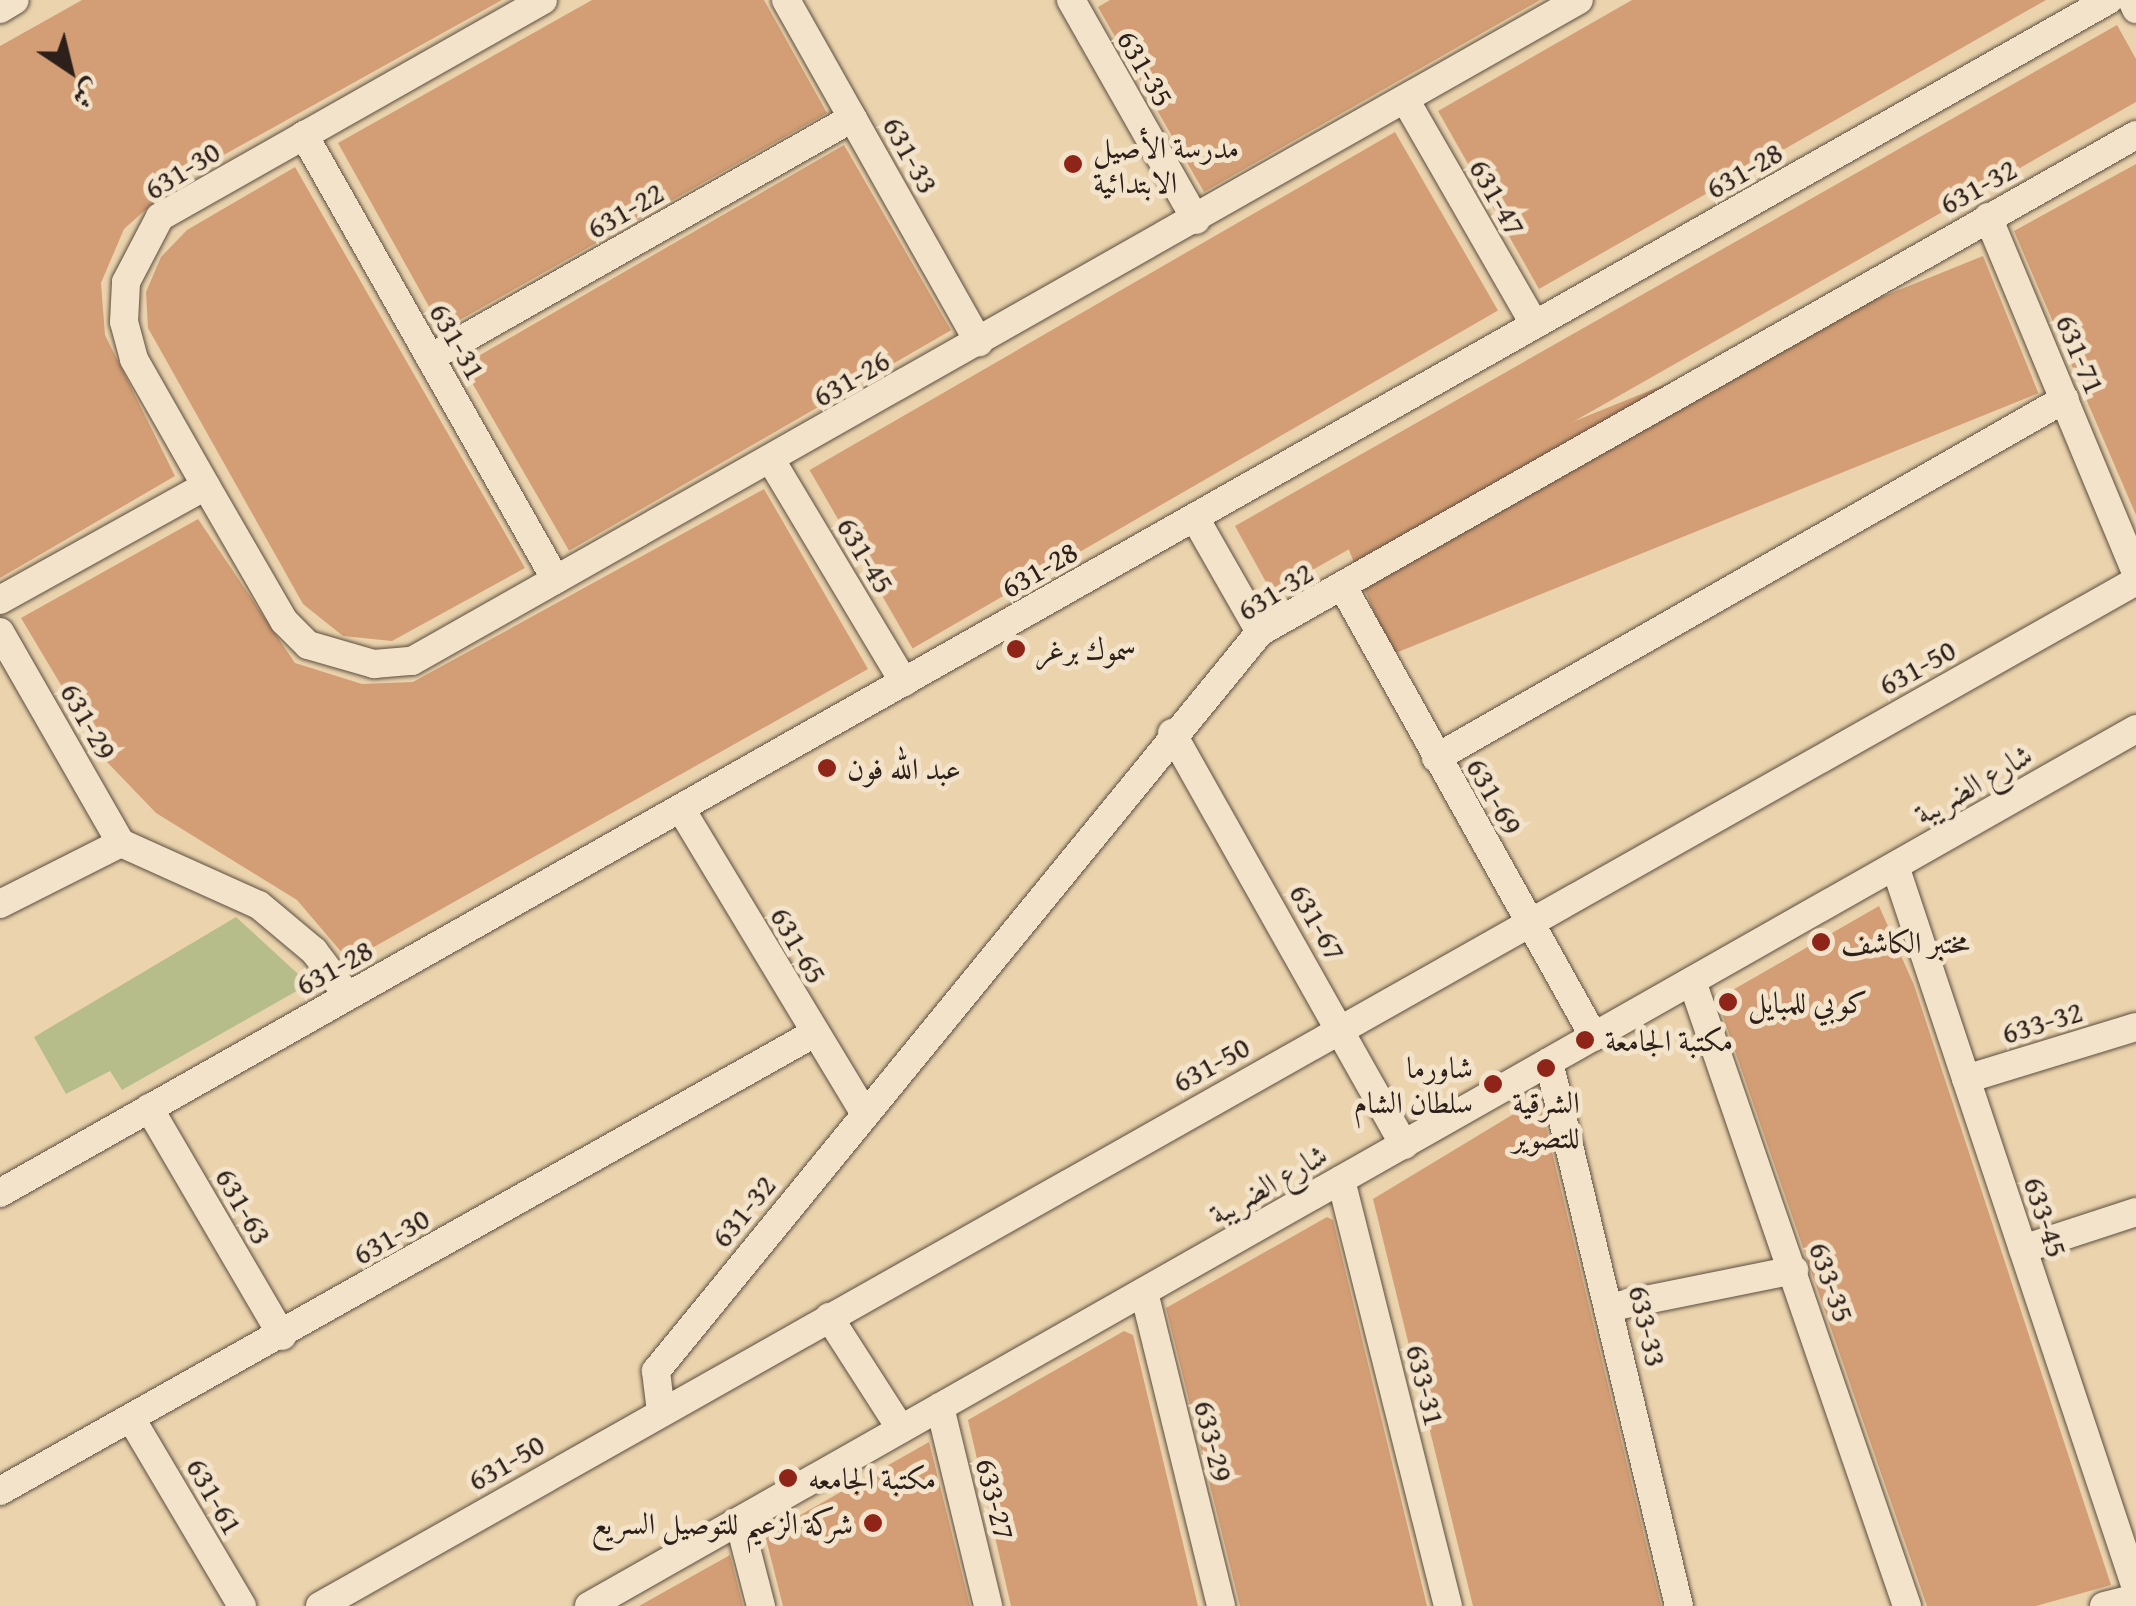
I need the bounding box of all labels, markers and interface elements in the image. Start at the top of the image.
north arrow [20,20,120,120]
street label: 631-35 [1110,23,1182,113]
text: ش [64,70,111,120]
street label: 631-33 [875,110,947,200]
place label: مدرسة الأصيل الابتدائية [1093,129,1239,200]
street label: 631-30 [137,133,227,207]
street label: 631-28 [1699,134,1789,206]
street label: 631-32 [1933,150,2023,222]
street label: 631-47 [1462,152,1534,242]
marker: مدرسة الأصيل الابتدائية [1062,153,1084,175]
street label: 631-22 [580,174,670,246]
street label: 631-31 [422,296,494,386]
street label: 631-71 [2048,309,2114,399]
street label: 631-26 [806,342,896,414]
street label: 631-45 [829,510,903,600]
street label: 631-28 [994,533,1084,605]
street label: 631-32 [1230,554,1320,628]
place label: سموك برغر [1036,631,1136,667]
street label: 631-50 [1872,631,1962,703]
marker: سموك برغر [1005,638,1027,660]
street label: 631-29 [53,676,125,766]
street label: شارع الضريبة [1908,736,2038,832]
place label: عبد الله فون [847,750,961,786]
street label: 631-69 [1459,751,1531,841]
marker: عبد الله فون [816,757,838,779]
street label: 631-67 [1282,877,1354,967]
street label: 631-65 [763,900,835,990]
place label: مختبر الكاشف [1841,924,1970,960]
street label: 631-28 [289,931,379,1003]
marker: مختبر الكاشف [1810,931,1832,953]
place label: كوبي للمبايل [1748,984,1868,1020]
marker: كوبي للمبايل [1717,991,1739,1013]
street label: 633-32 [1997,993,2087,1051]
place label: مكتبة الجامعة [1605,1022,1733,1058]
street label: 631-50 [1166,1028,1256,1100]
marker: مكتبة الجامعة [1574,1029,1596,1051]
place label: شاورما سلطان الشام [1354,1049,1473,1120]
marker: الشرقية للتصوير [1535,1057,1557,1079]
marker: شاورما سلطان الشام [1482,1073,1504,1095]
place label: الشرقية للتصوير [1512,1084,1580,1154]
street label: شارع الضريبة [1203,1136,1333,1232]
street label: 631-63 [208,1161,280,1251]
street label: 631-32 [703,1168,783,1254]
street label: 633-45 [2016,1172,2076,1262]
street label: 631-30 [346,1200,436,1272]
street label: 633-35 [1802,1237,1862,1327]
street label: 633-33 [1621,1282,1675,1370]
street label: 633-31 [1399,1341,1453,1429]
street label: 633-29 [1187,1397,1241,1485]
street label: 631-50 [461,1426,551,1498]
street label: 631-61 [179,1451,251,1541]
street label: 633-27 [969,1455,1023,1543]
place label: مكتبة الجامعه [808,1460,936,1496]
marker: مكتبة الجامعه [777,1467,799,1489]
place label: شركة الزعيم للتوصيل السريع [591,1505,853,1541]
marker: شركة الزعيم للتوصيل السريع [862,1512,884,1534]

